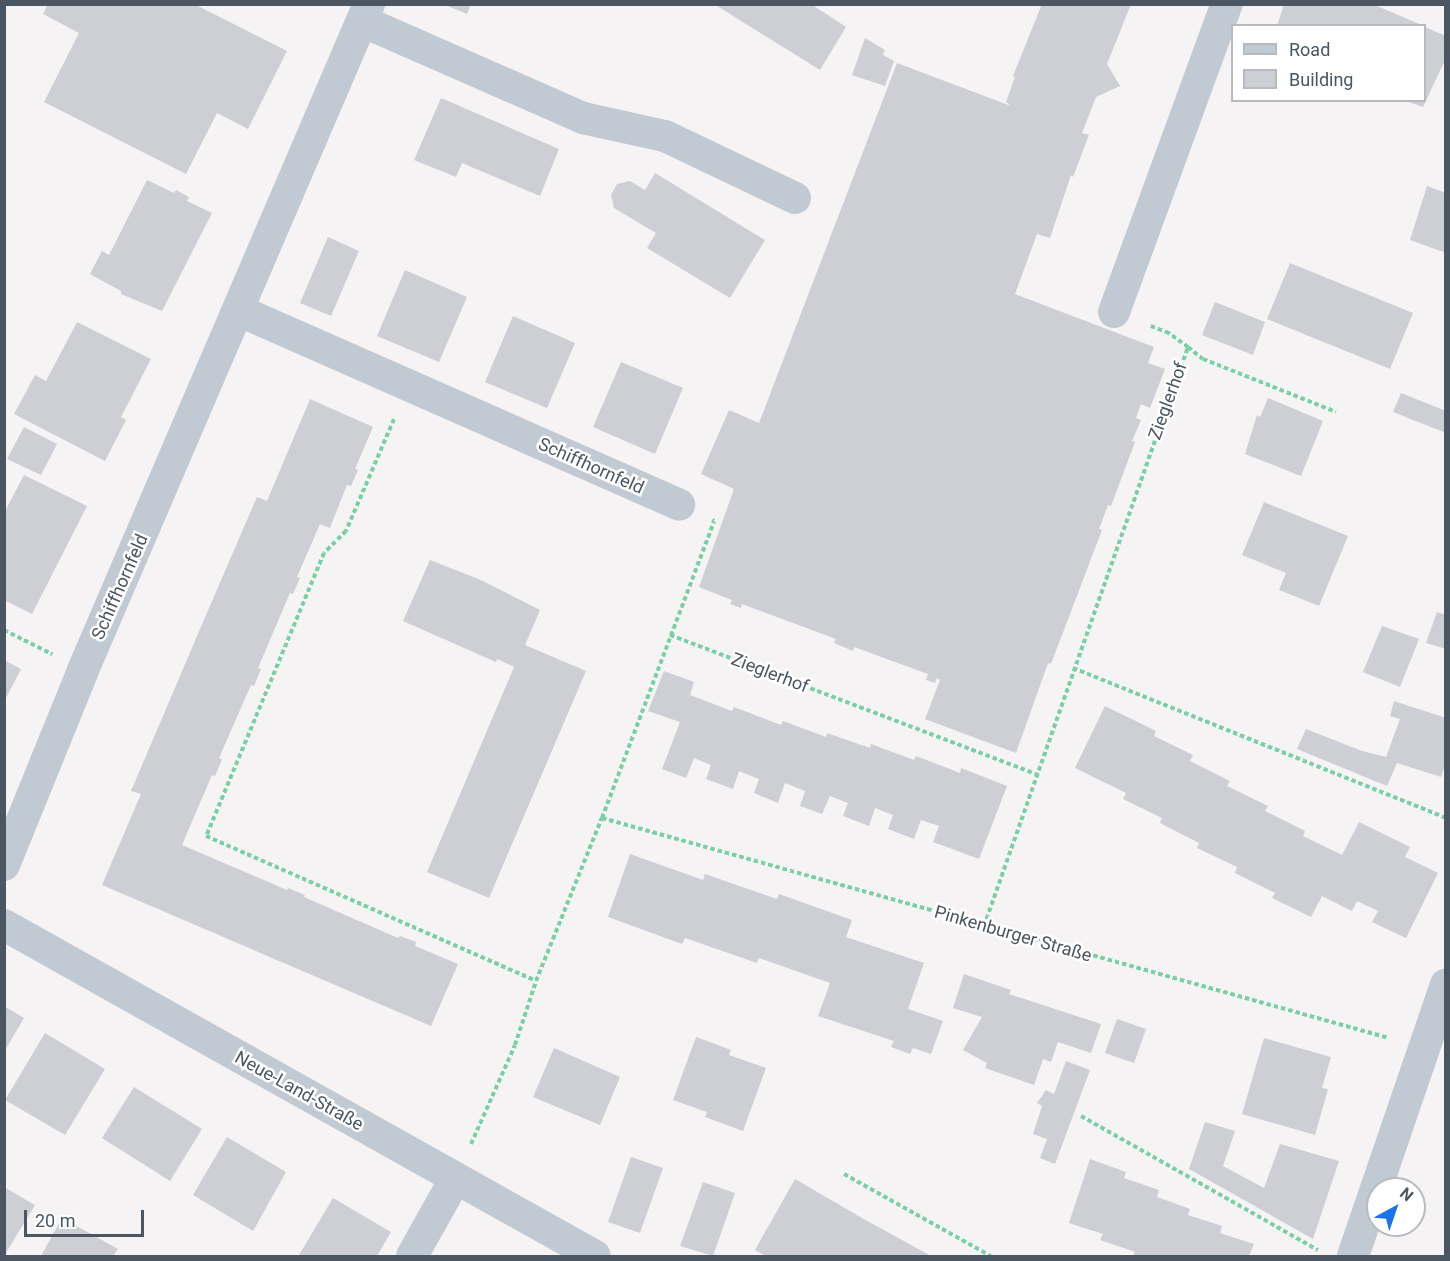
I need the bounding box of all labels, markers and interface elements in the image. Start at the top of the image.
legend [1231,24,1426,102]
text: Road [1289,39,1330,60]
text: Building [1289,69,1353,90]
street label: Zieglerhof [1144,359,1192,443]
street label: Schiffhornfeld [535,433,647,499]
street label: Schiffhornfeld [87,531,153,643]
street label: Zieglerhof [728,648,812,698]
street label: Pinkenburger Straße [932,901,1094,967]
street label: Neue-Land-Straße [231,1047,367,1135]
north arrow [1366,1177,1426,1237]
text: N [1396,1183,1417,1205]
scale bar [27,1198,147,1236]
text: 20 m [35,1210,75,1231]

